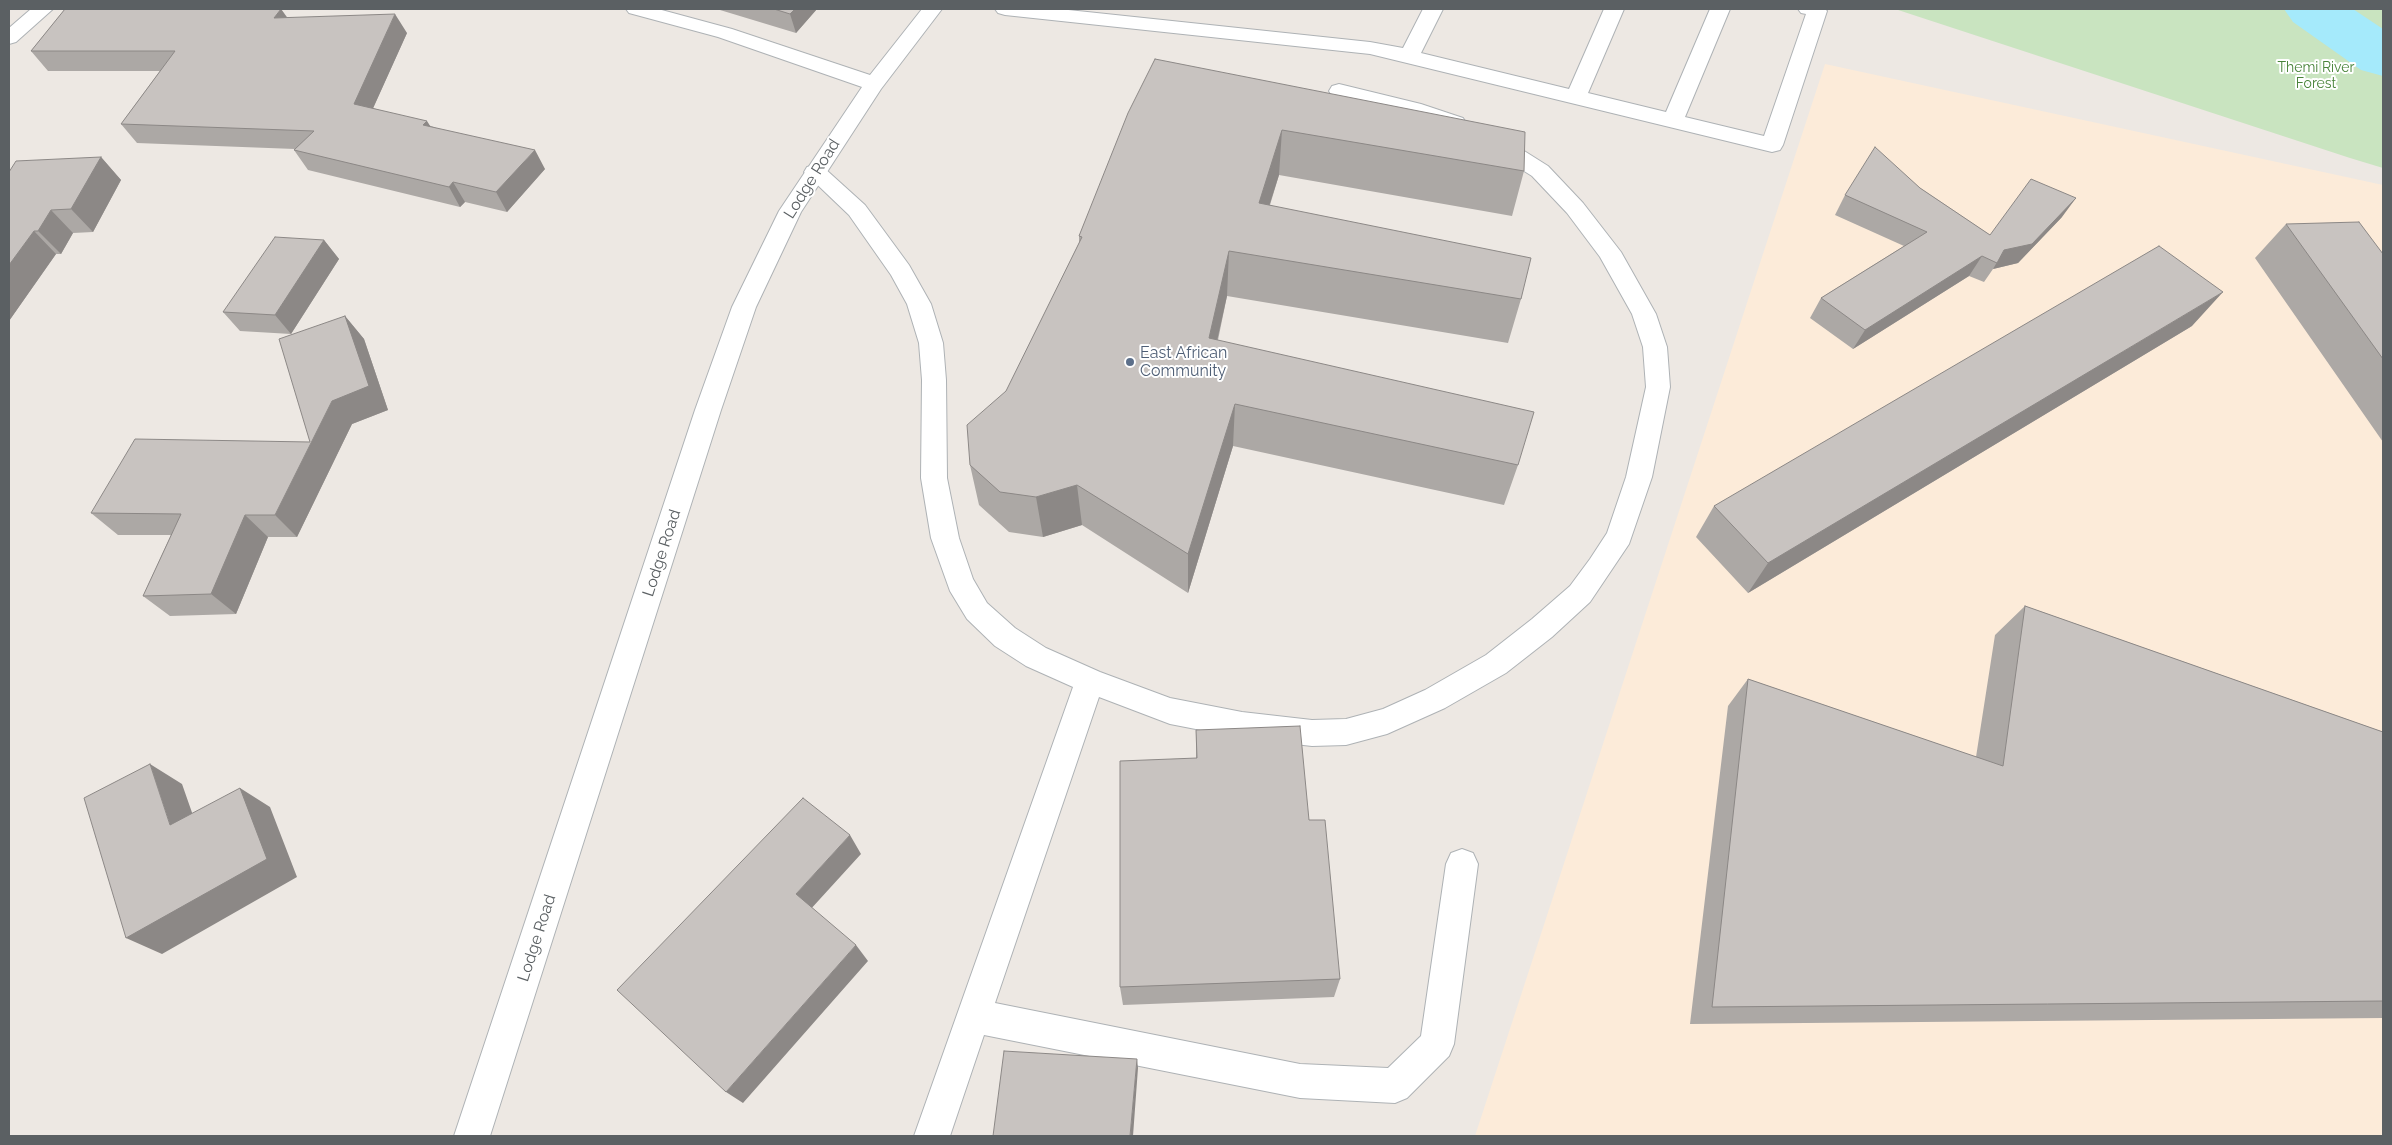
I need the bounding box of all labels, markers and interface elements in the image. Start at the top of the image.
park label: Themi River Forest [2278,60,2354,92]
street label: Lodge Road [780,136,844,222]
place label: East African Community [1140,343,1227,381]
marker: East African Community [1124,356,1136,368]
street label: Lodge Road [639,507,685,599]
street label: Lodge Road [514,892,560,984]

